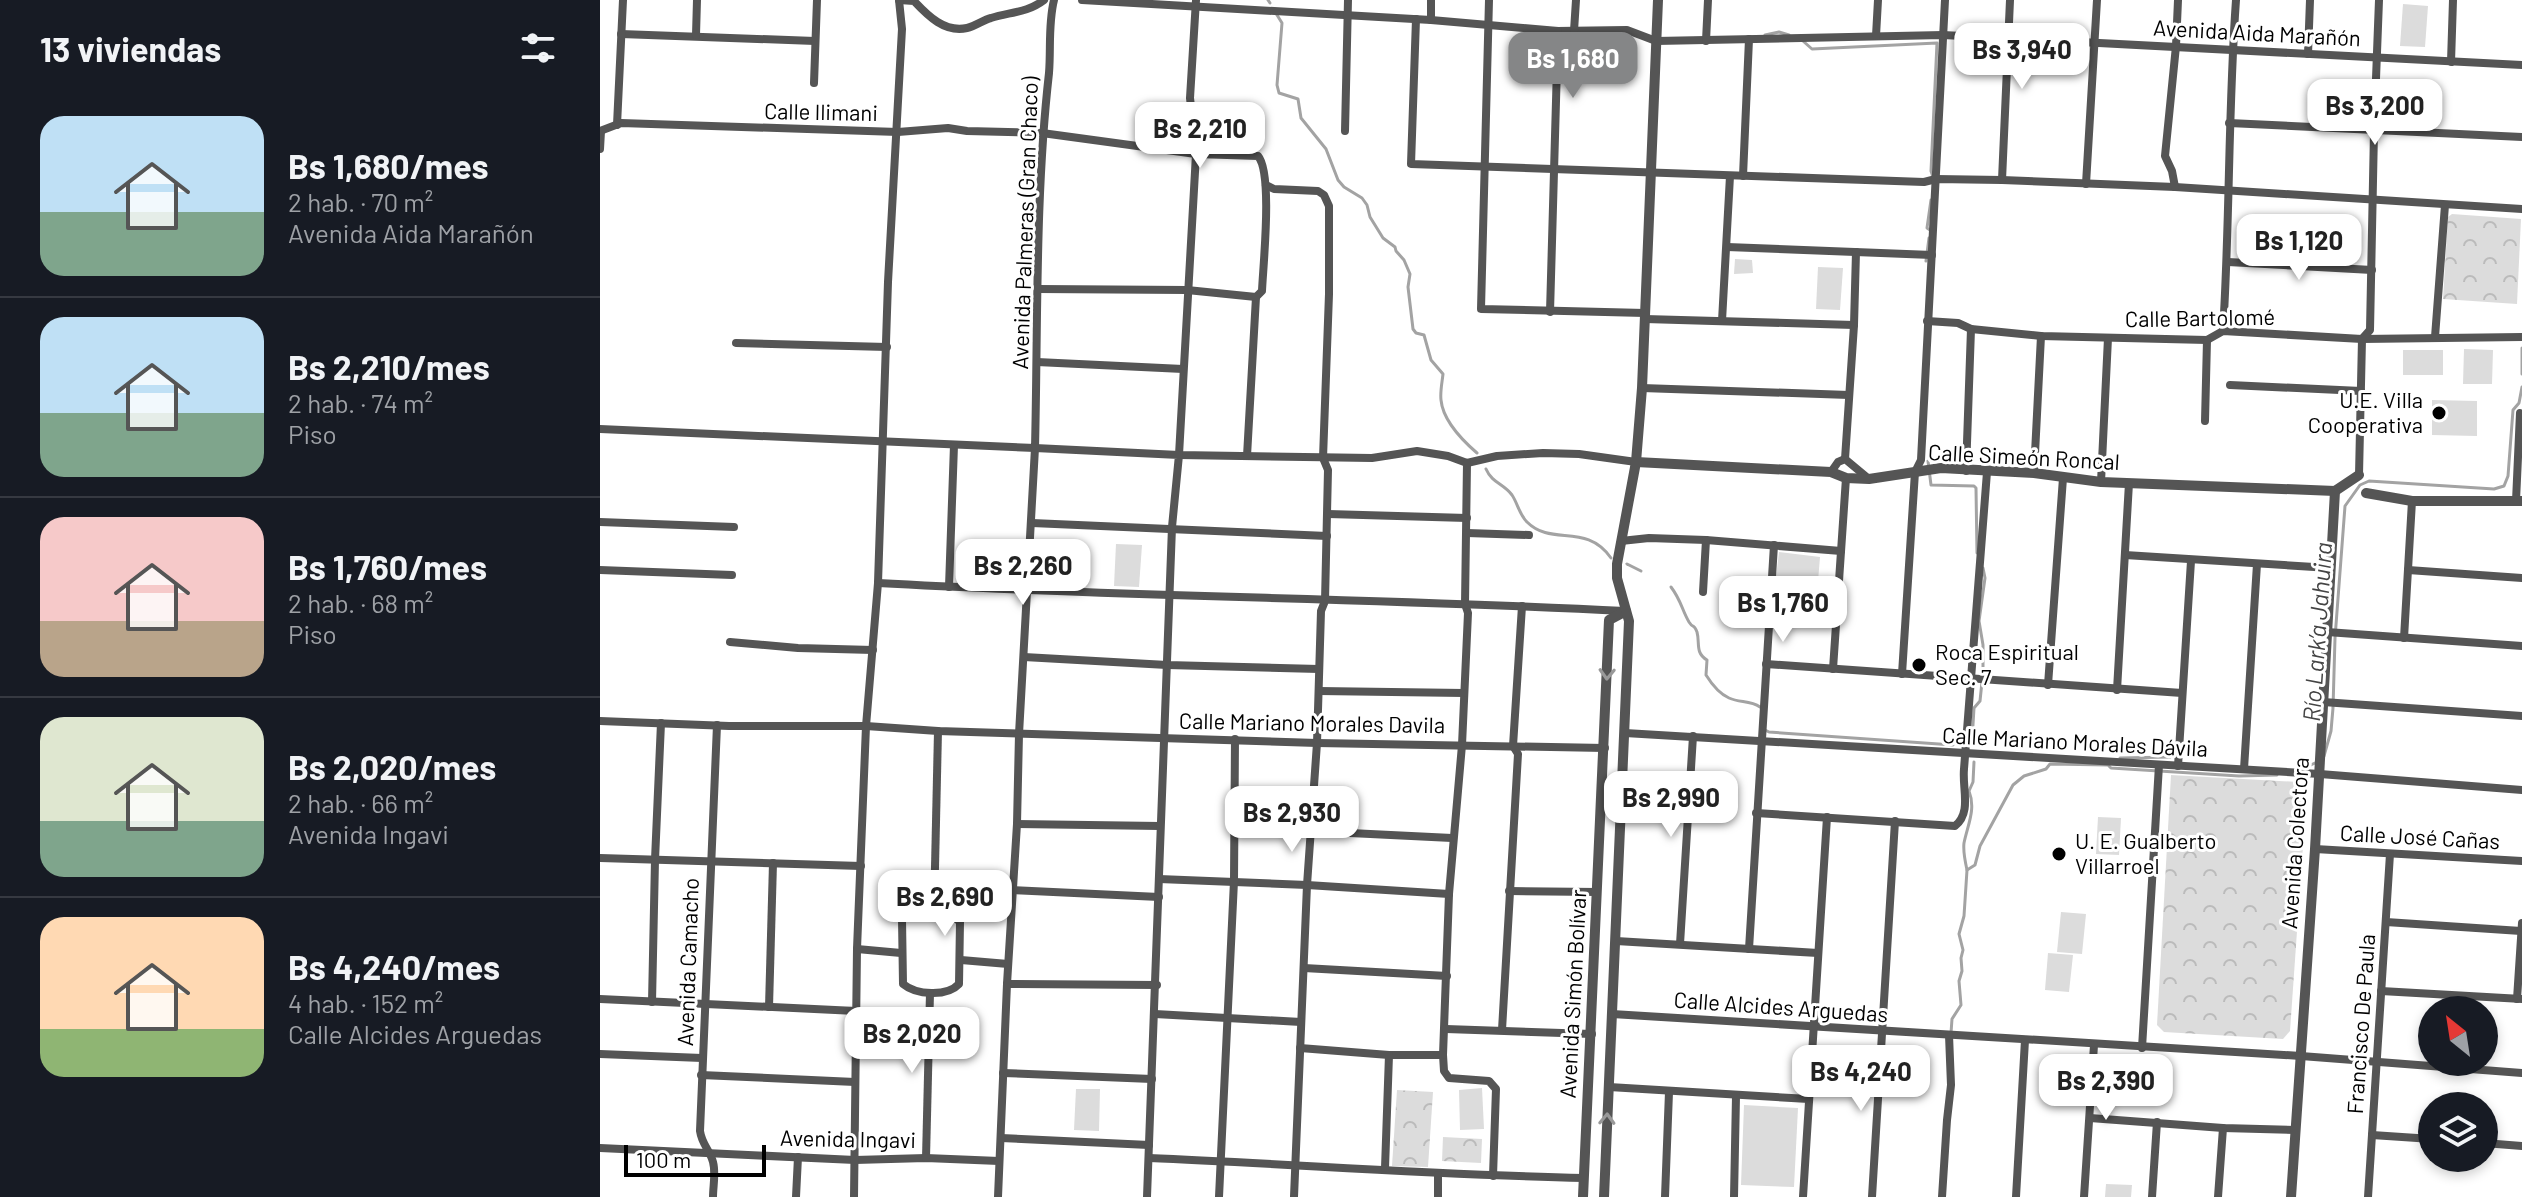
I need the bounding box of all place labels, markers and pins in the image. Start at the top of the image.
pin: Bs 3,940 [1939,23,2105,91]
pin: Bs 1,680 [1490,32,1656,100]
pin: Bs 3,200 [2292,79,2458,147]
pin: Bs 2,210 [1117,102,1283,170]
pin: Bs 1,120 [2216,214,2382,282]
place label: U.E. Villa Cooperativa [2308,386,2423,437]
marker: U.E. Villa Cooperativa [2430,404,2448,422]
pin: Bs 2,260 [940,539,1106,607]
pin: Bs 1,760 [1700,576,1866,644]
place label: Roca Espiritual Sec. 7 [1935,638,2079,689]
marker: Roca Espiritual Sec. 7 [1910,656,1928,674]
pin: Bs 2,990 [1588,771,1754,839]
pin: Bs 2,930 [1209,786,1375,854]
place label: U. E. Gualberto Villarroel [2075,827,2216,878]
marker: U. E. Gualberto Villarroel [2050,845,2068,863]
pin: Bs 2,690 [862,870,1028,938]
pin: Bs 2,020 [829,1007,995,1075]
pin: Bs 4,240 [1778,1045,1944,1113]
pin: Bs 2,390 [2023,1054,2189,1122]

